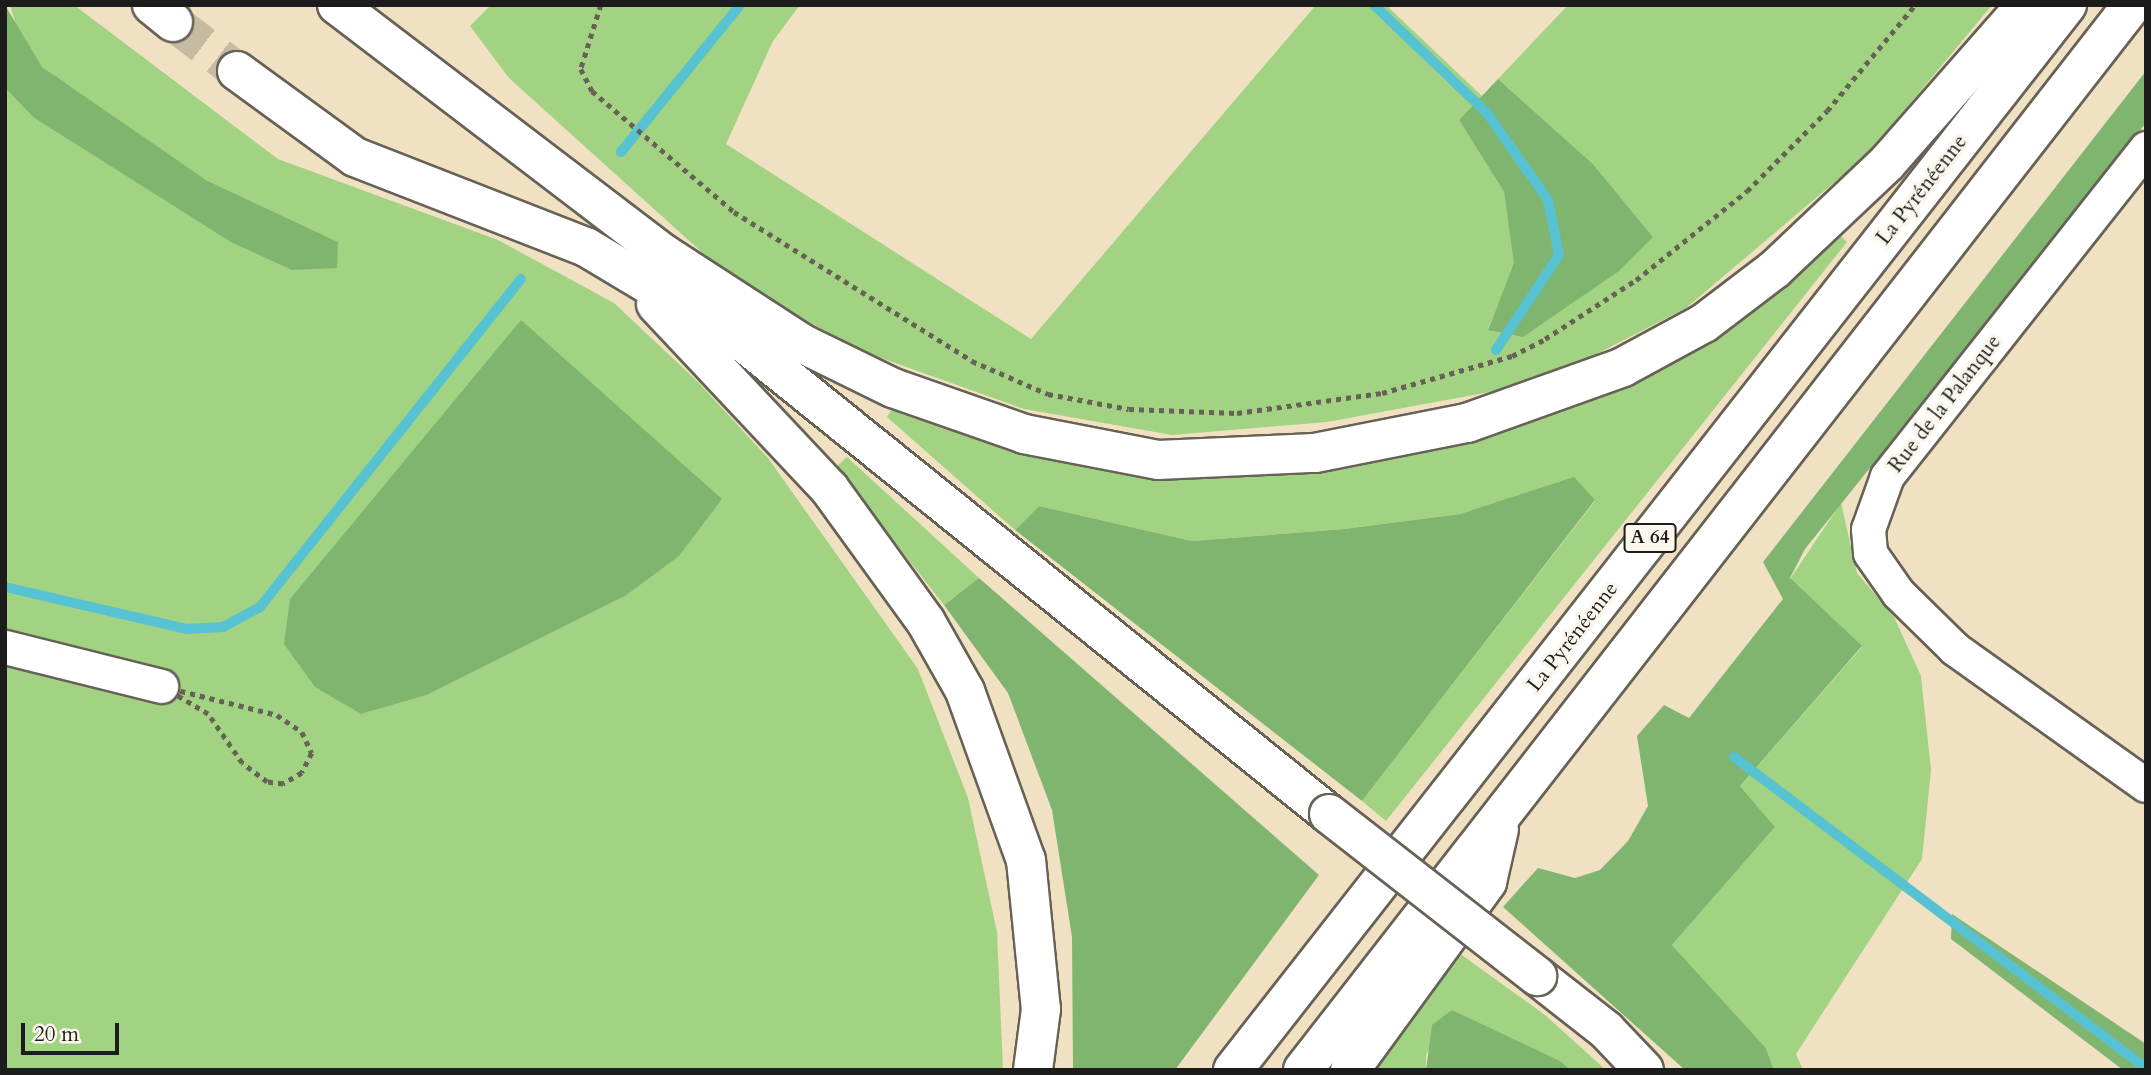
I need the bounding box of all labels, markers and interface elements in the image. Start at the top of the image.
street label: La Pyrénéenne [1871,130,1973,250]
street label: Rue de la Palanque [1883,330,2007,478]
road number: A 64 [1622,523,1678,554]
street label: La Pyrénéenne [1522,577,1624,697]
scale bar [24,1009,122,1052]
text: 20 m [34,1020,79,1049]

